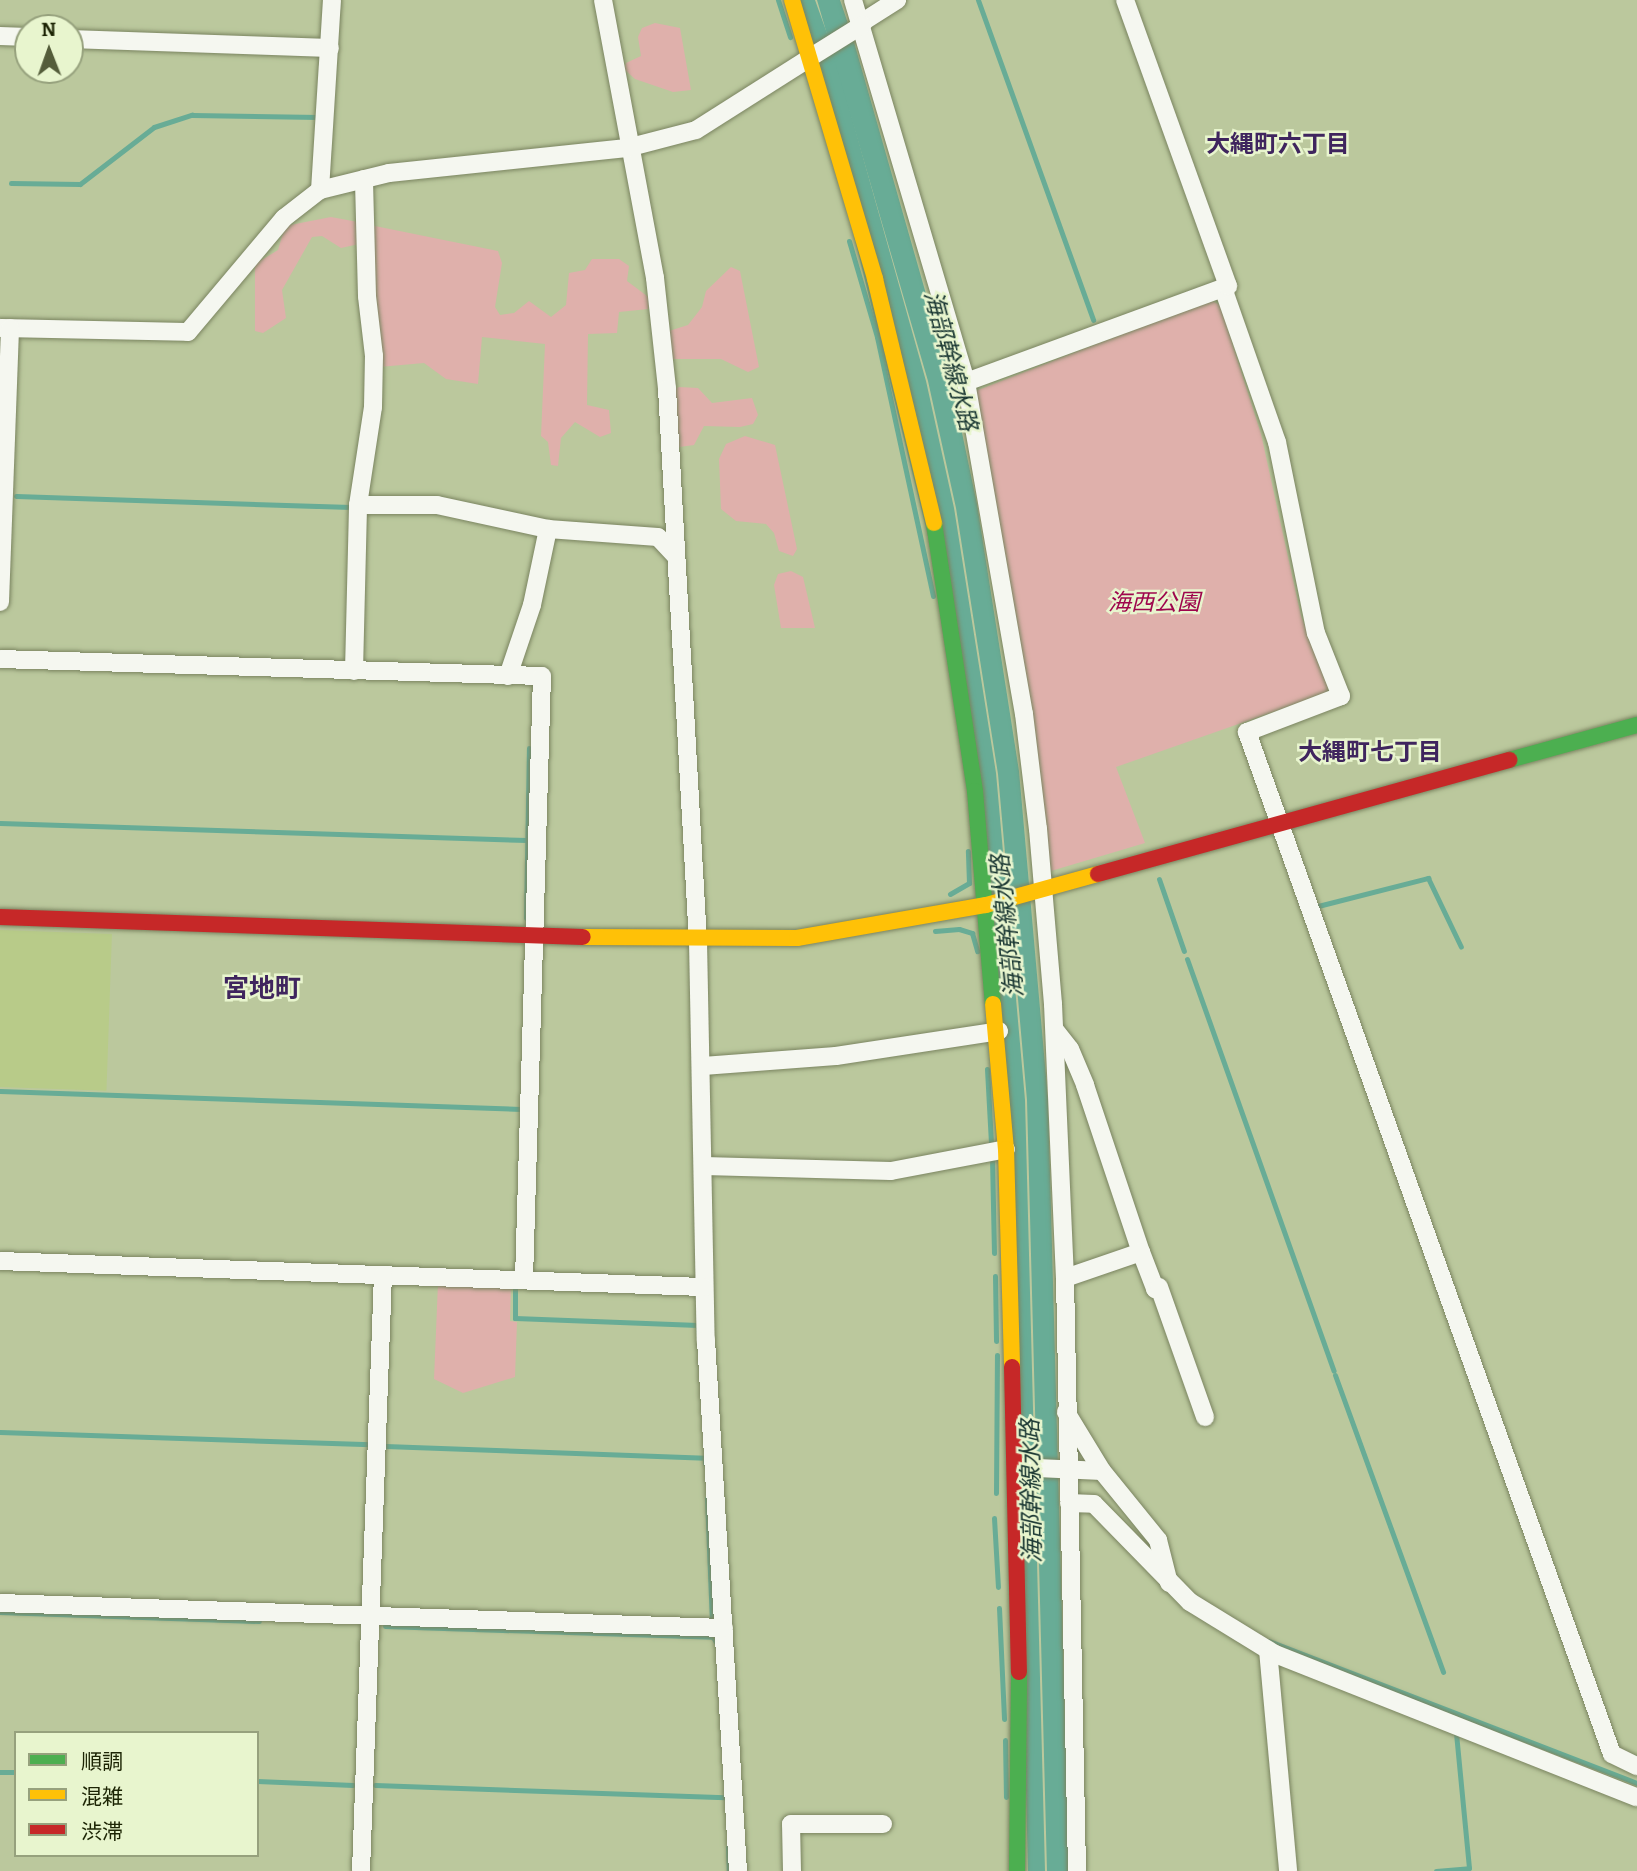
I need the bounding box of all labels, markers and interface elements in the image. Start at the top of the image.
north arrow [14,14,84,84]
text: N [41,18,56,41]
district label: 大縄町六丁目 [1206,131,1350,159]
water label: 海部幹線水路 [917,288,983,434]
park label: 海西公園 [1108,588,1200,616]
district label: 大縄町七丁目 [1298,739,1442,767]
water label: 海部幹線水路 [986,853,1030,999]
district label: 宮地町 [223,973,301,1005]
water label: 海部幹線水路 [1016,1419,1048,1563]
legend [14,1731,259,1857]
text: 順調 [81,1749,123,1775]
text: 混雑 [81,1784,123,1810]
text: 渋滞 [81,1819,123,1845]

